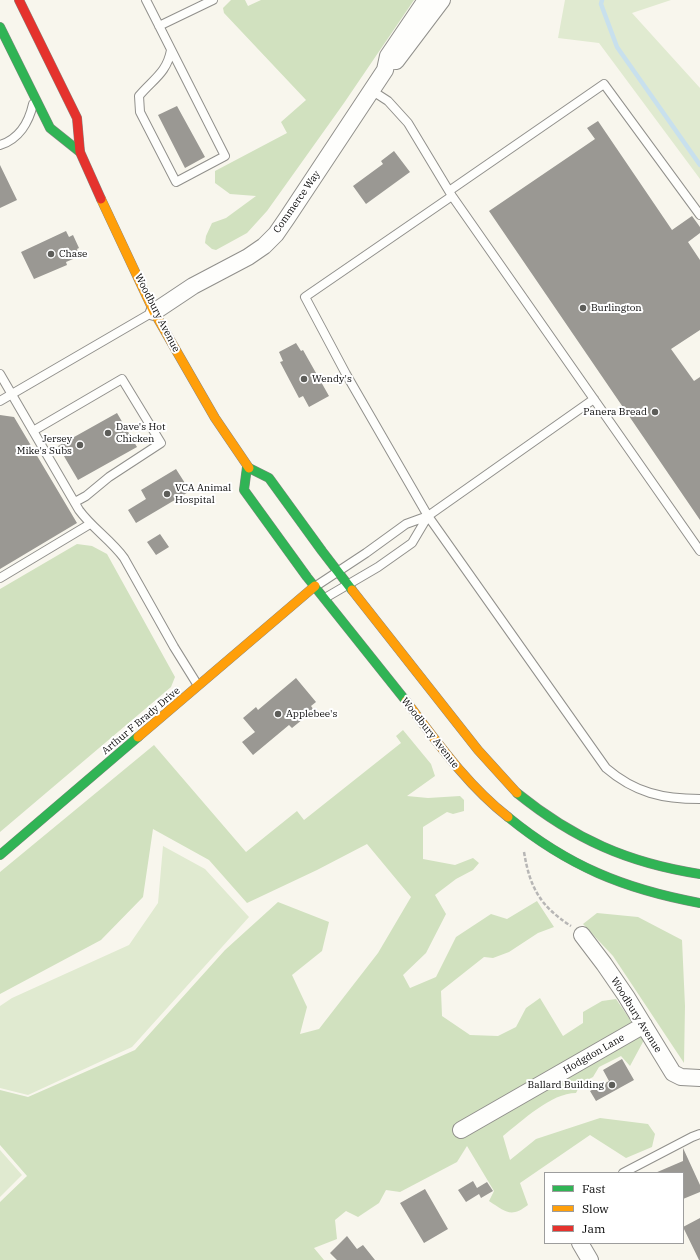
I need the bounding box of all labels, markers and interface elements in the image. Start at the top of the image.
street label: Commerce Way [271,168,323,236]
place label: Chase [59,248,87,260]
marker: Chase [46,249,56,259]
street label: Woodbury Avenue [132,272,182,354]
place label: Burlington [591,302,642,314]
marker: Burlington [578,303,588,313]
place label: Wendy's [312,373,352,385]
marker: Wendy's [299,374,309,384]
place label: Panera Bread [583,406,647,418]
marker: Panera Bread [650,407,660,417]
place label: Dave's Hot Chicken [116,421,165,444]
marker: Dave's Hot Chicken [103,428,113,438]
place label: Jersey Mike's Subs [17,433,72,456]
marker: Jersey Mike's Subs [75,440,85,450]
place label: VCA Animal Hospital [175,482,231,506]
marker: VCA Animal Hospital [162,489,172,499]
street label: Arthur F Brady Drive [100,685,182,757]
street label: Woodbury Avenue [399,695,461,771]
place label: Applebee's [286,708,337,720]
marker: Applebee's [273,709,283,719]
street label: Woodbury Avenue [608,975,664,1055]
street label: Hodgdon Lane [561,1032,627,1076]
place label: Ballard Building [528,1079,604,1091]
marker: Ballard Building [607,1080,617,1090]
legend [544,1172,684,1244]
text: Fast [582,1181,606,1196]
text: Slow [582,1201,609,1216]
text: Jam [582,1221,605,1236]

